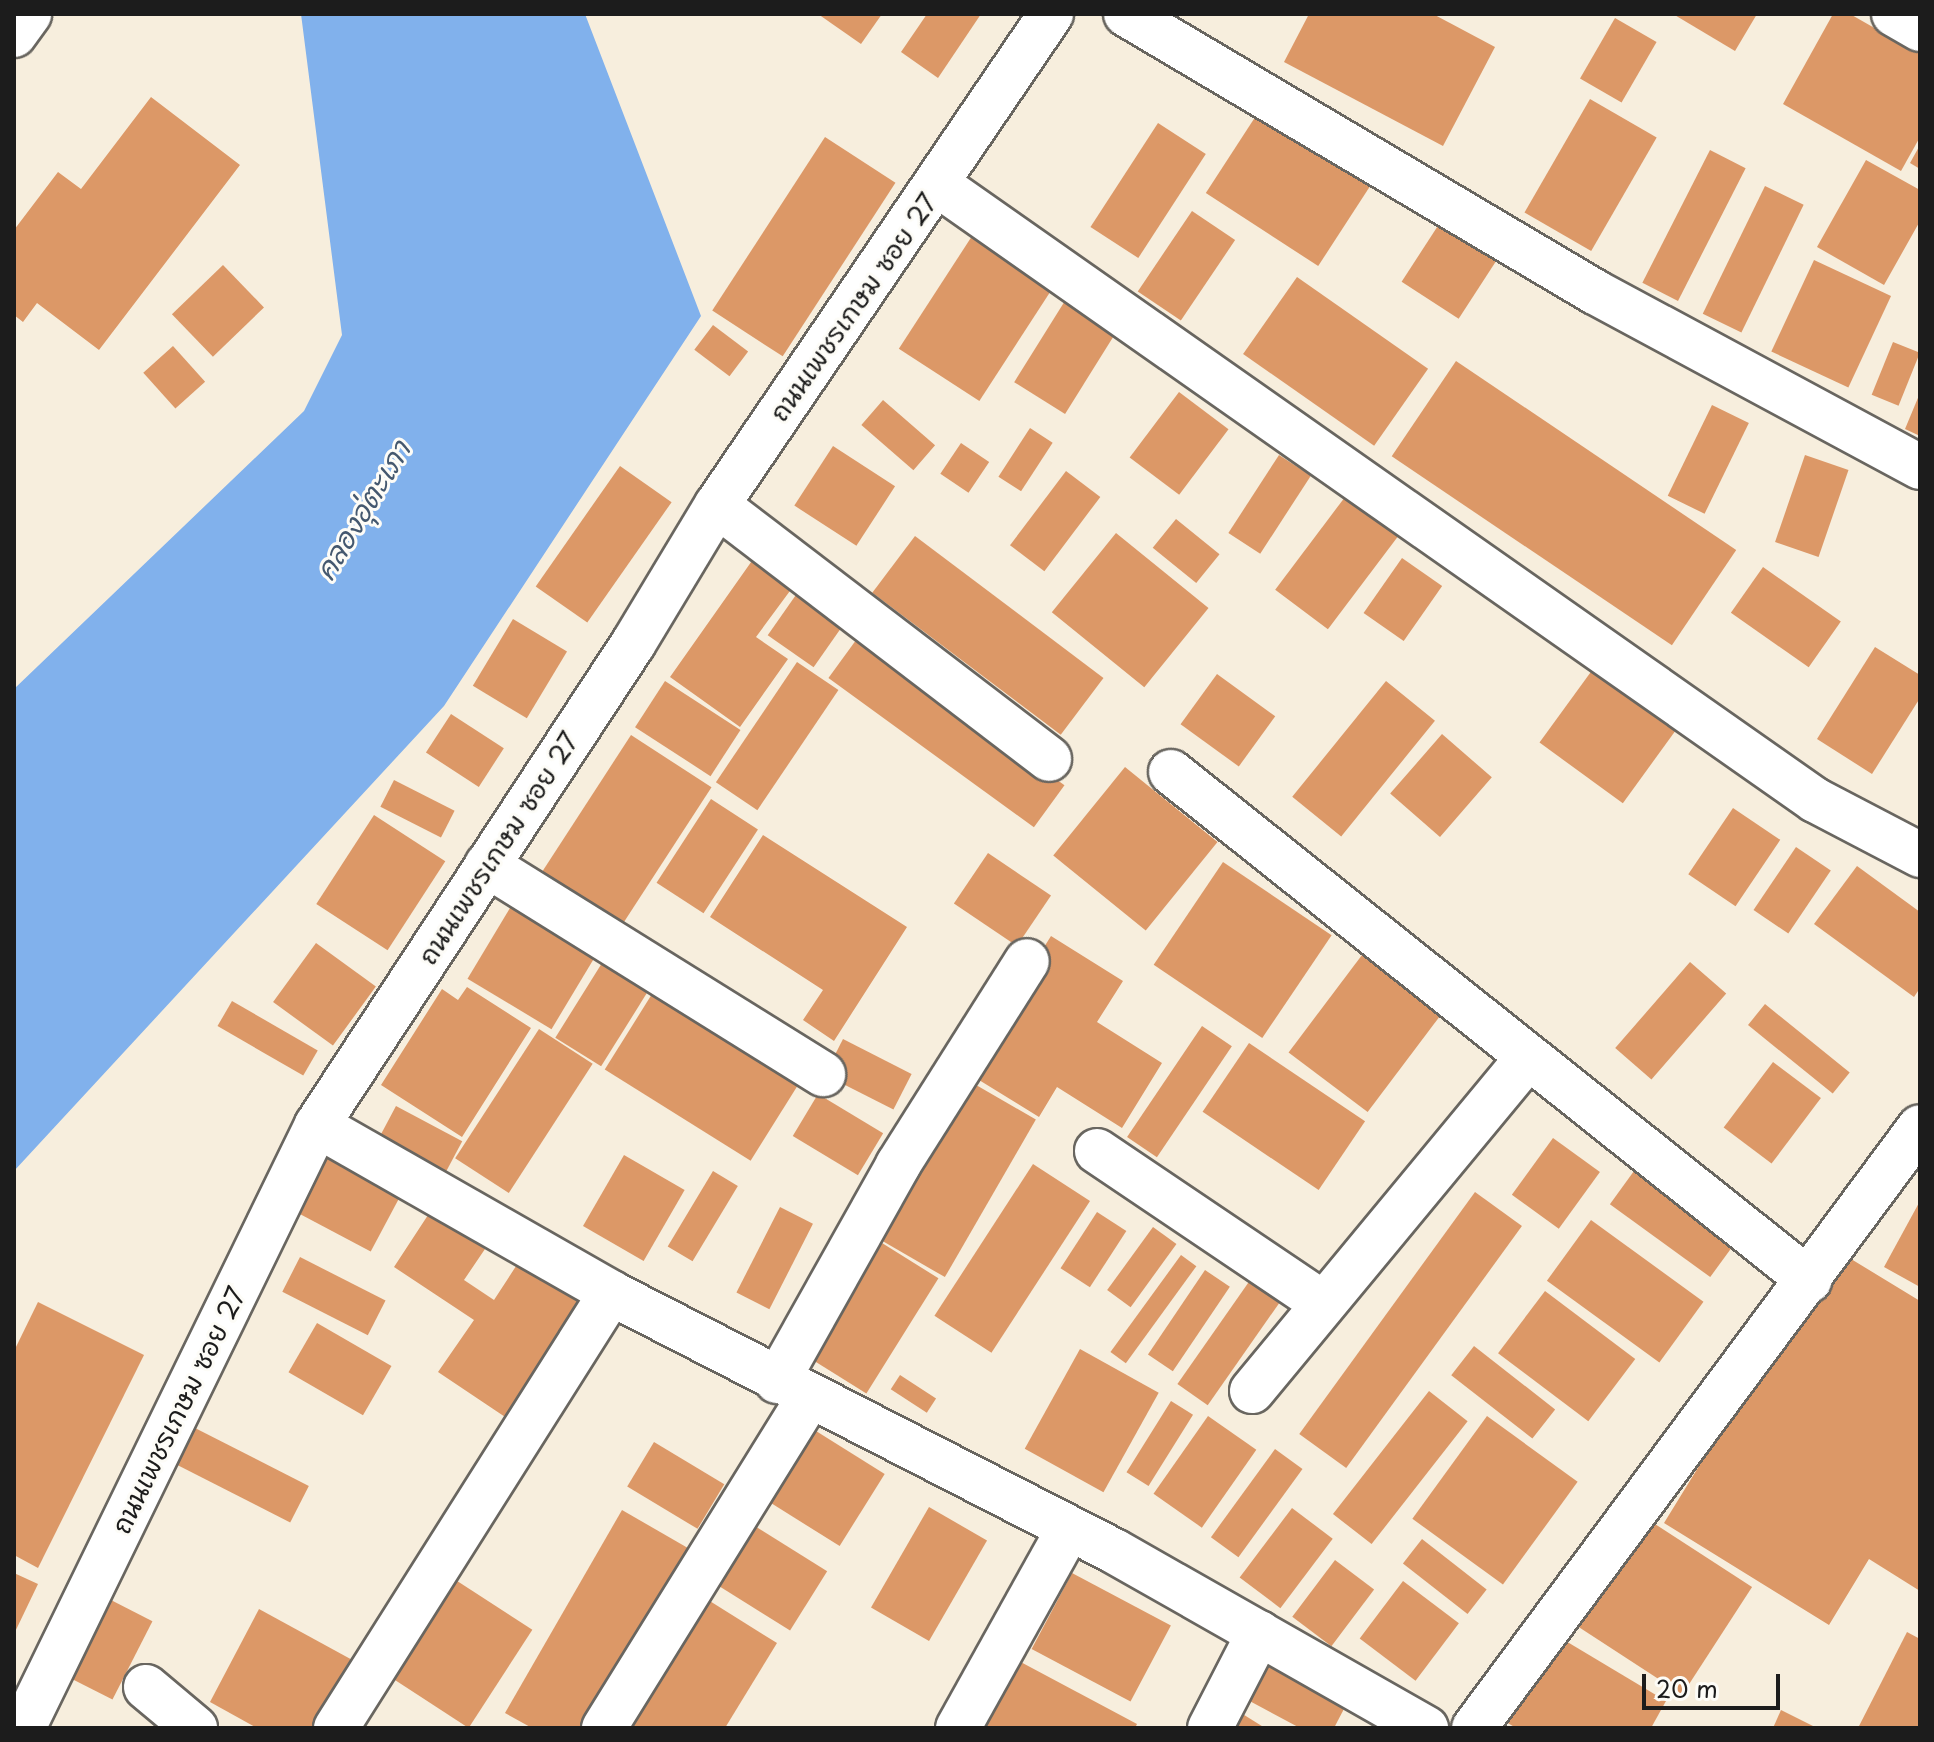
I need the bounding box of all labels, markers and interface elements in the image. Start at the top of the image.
street label: ถนนเพชรเกษม ซอย 27 [763,187,943,427]
water label: คลองอุ่ตะเภา [307,434,417,586]
street label: ถนนเพชรเกษม ซอย 27 [411,726,585,970]
street label: ถนนเพชรเกษม ซอย 27 [105,1282,251,1538]
scale bar [1646,1658,1784,1708]
text: 20 m [1656,1670,1718,1706]

